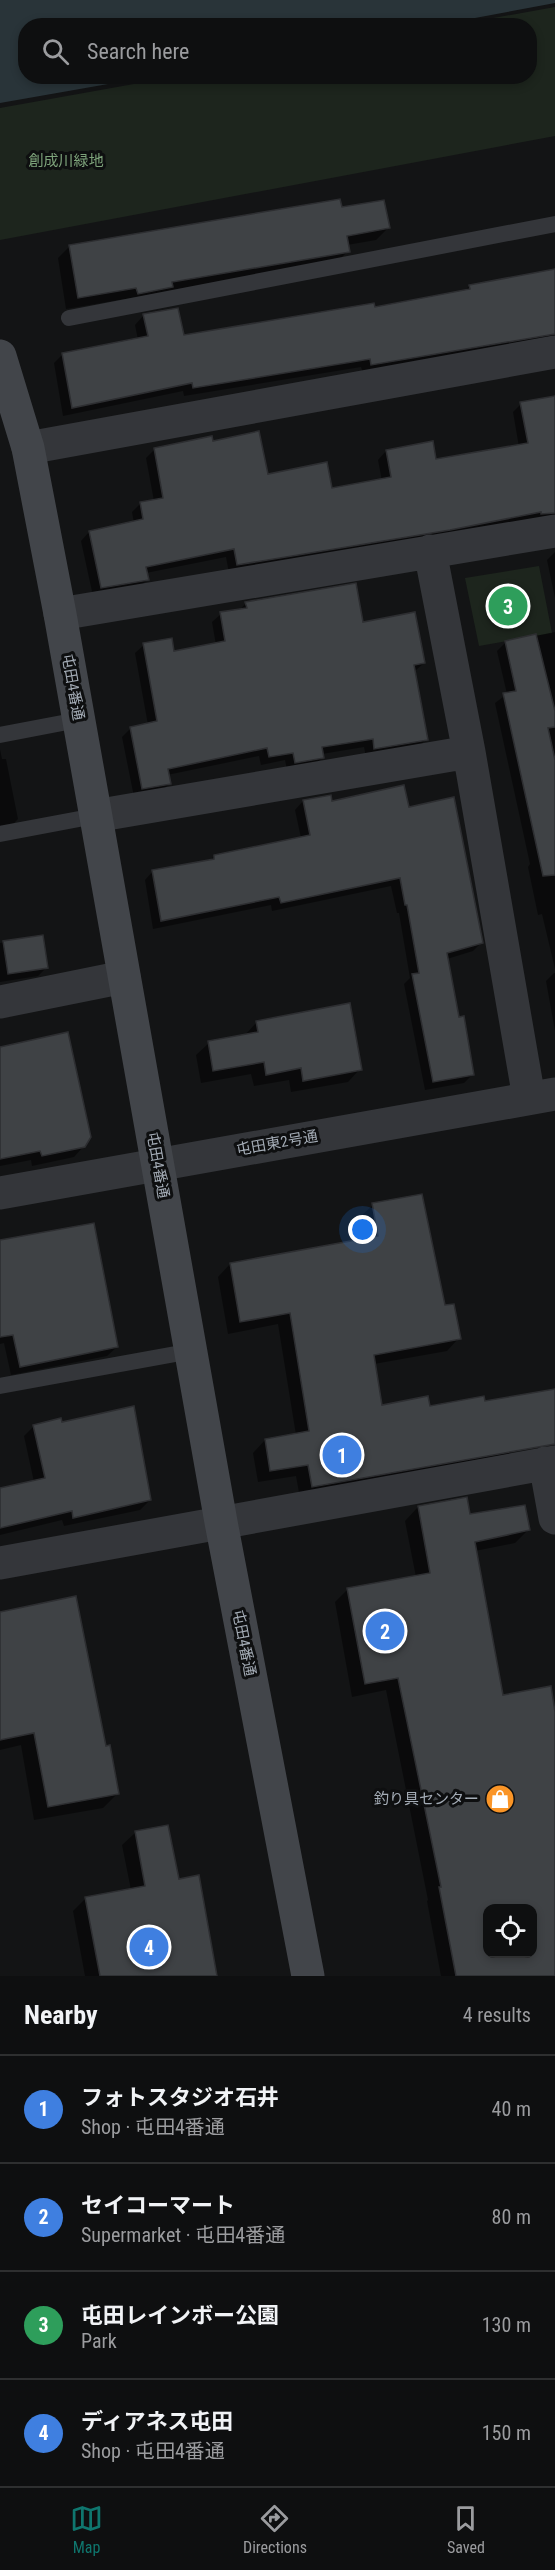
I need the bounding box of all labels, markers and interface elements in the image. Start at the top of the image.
search box [18,18,537,84]
icon: search [39,35,72,68]
text: Search here [87,39,189,64]
park label: 創成川緑地 [28,152,104,170]
pin: 3 [488,584,528,628]
street label: 屯田4番通 [58,652,88,722]
street label: 屯田東2号通 [235,1127,319,1159]
street label: 屯田4番通 [143,1130,173,1200]
your location [348,1215,377,1244]
pin: 1 [322,1432,362,1478]
street label: 屯田4番通 [229,1608,259,1678]
pin: 2 [366,1608,404,1654]
shop icon: 釣り具センター [484,1783,516,1815]
place label: 釣り具センター [374,1790,479,1808]
map controls [483,1904,537,1958]
button: locate [483,1904,537,1958]
pin: 4 [130,1924,168,1970]
text: Nearby [24,2000,98,2030]
text: 4 results [463,2003,531,2027]
text: フォトスタジオ石井 [81,2085,279,2110]
text: 1 [38,2097,49,2121]
text: 40 m [492,2097,531,2121]
text: Shop · 屯田4番通 [81,2115,225,2139]
text: セイコーマート [81,2193,235,2218]
text: 2 [38,2205,49,2229]
text: 80 m [492,2205,531,2229]
text: Supermarket · 屯田4番通 [81,2223,285,2247]
text: 屯田レインボー公園 [81,2303,279,2328]
text: 3 [38,2313,49,2337]
text: 130 m [482,2313,531,2337]
text: Park [81,2329,117,2353]
text: ディアネス屯田 [81,2409,233,2434]
text: 4 [38,2421,49,2445]
text: 150 m [482,2421,531,2445]
text: Shop · 屯田4番通 [81,2439,225,2463]
tab: Map [70,2502,103,2557]
tab: Directions [243,2502,307,2557]
tab: Saved [447,2502,485,2557]

